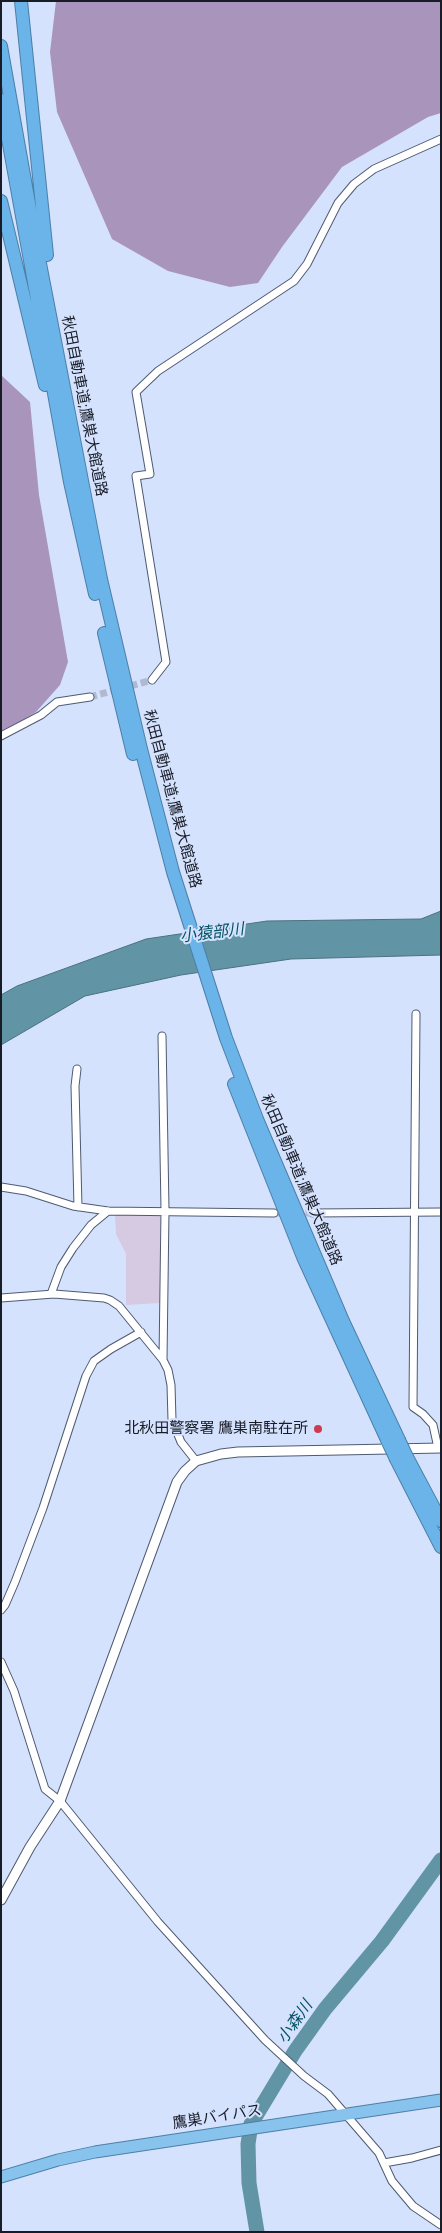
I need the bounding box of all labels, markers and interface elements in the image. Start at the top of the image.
street label: 秋田自動車道;鷹巣大館道路 [58,314,110,498]
street label: 秋田自動車道;鷹巣大館道路 [140,708,204,890]
water label: 小猿部川 [179,920,245,946]
street label: 秋田自動車道;鷹巣大館道路 [257,1092,345,1268]
place label: 北秋田警察署 鷹巣南駐在所 [124,1420,308,1438]
marker: 北秋田警察署 鷹巣南駐在所 [312,1423,324,1435]
water label: 小森川 [273,1997,317,2047]
street label: 鷹巣バイパス [171,2101,263,2133]

